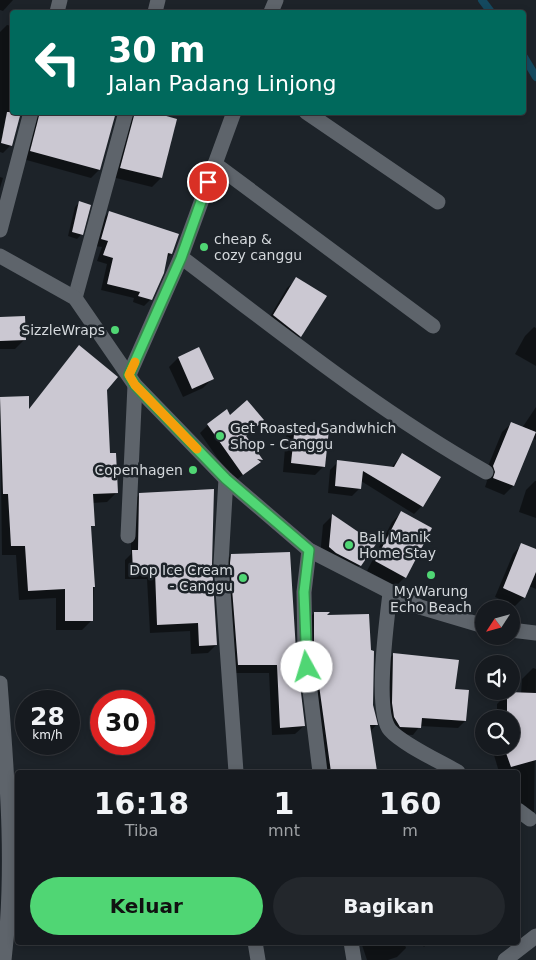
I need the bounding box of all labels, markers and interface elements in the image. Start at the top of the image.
icon: left [25,30,90,95]
text: 30 m [108,30,205,70]
text: Jalan Padang Linjong [108,71,336,96]
pin [187,161,229,203]
icon: arrive [194,168,222,196]
place label: cheap & cozy canggu [214,231,302,263]
marker: cheap & cozy canggu [198,241,210,253]
place label: SizzleWraps [21,322,105,338]
marker: SizzleWraps [109,324,121,336]
place label: Get Roasted Sandwhich Shop - Canggu [230,420,396,452]
marker: Get Roasted Sandwhich Shop - Canggu [214,430,226,442]
place label: Copenhagen [94,462,183,478]
marker: Copenhagen [187,464,199,476]
place label: Bali Manik Home Stay [359,529,436,561]
marker: Bali Manik Home Stay [343,539,355,551]
place label: Dop Ice Cream - Canggu [129,562,233,594]
marker: MyWarung Echo Beach [425,569,437,581]
marker: Dop Ice Cream - Canggu [237,572,249,584]
place label: MyWarung Echo Beach [390,583,472,615]
north arrow [475,600,520,645]
map controls [475,600,520,755]
position arrow [280,640,332,692]
button: sound [475,655,520,700]
speed limit sign: 30 [90,690,155,755]
text: 28 [30,702,65,731]
button: search [475,710,520,755]
text: km/h [32,728,63,742]
text: 16:18 [94,786,189,821]
text: 1 [274,786,294,821]
text: 160 [379,786,441,821]
text: Tiba [125,821,158,840]
text: mnt [268,821,300,840]
text: m [402,821,418,840]
button: Keluar [30,877,263,935]
button: Bagikan [273,877,505,935]

